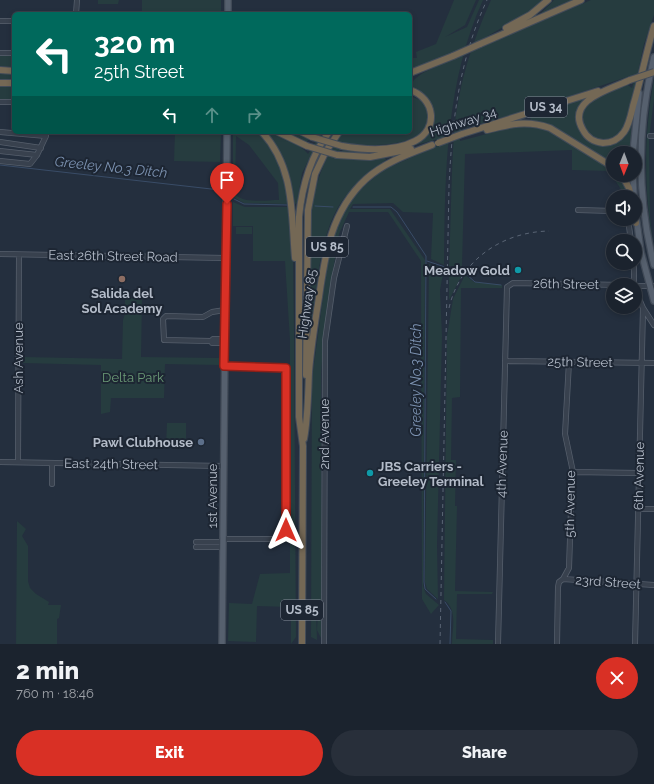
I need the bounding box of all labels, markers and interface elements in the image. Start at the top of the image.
text: 320 m [94,27,175,60]
icon: left [28,28,80,80]
text: 25th Street [94,61,184,82]
road number: US 34 [525,97,567,117]
icon: left [159,104,181,126]
icon: ahead [201,104,223,126]
icon: right [243,104,265,126]
street label: Highway 34 [428,104,498,140]
north arrow [606,146,642,182]
map controls [606,146,642,314]
water label: Greeley No.3 Ditch [54,153,168,181]
pin [210,163,244,204]
icon: arrive [216,169,238,191]
button: sound [606,190,642,226]
button: search [606,234,642,270]
road number: US 85 [306,237,348,257]
street label: East 26th Street Road [48,247,178,265]
place label: Meadow Gold [424,263,510,278]
marker: Meadow Gold [513,265,523,275]
street label: Highway 85 [295,268,319,340]
marker: Salida del Sol Academy [117,274,127,284]
street label: 26th Street [533,276,600,292]
button: layers [606,278,642,314]
place label: Salida del Sol Academy [82,286,162,316]
street label: Ash Avenue [11,322,26,394]
water label: Greeley No.3 Ditch [408,323,424,437]
street label: 25th Street [547,354,613,370]
park label: Delta Park [102,370,164,385]
street label: 2nd Avenue [317,398,332,469]
street label: 4th Avenue [493,430,511,498]
place label: Pawl Clubhouse [93,435,193,450]
marker: Pawl Clubhouse [196,437,206,447]
street label: 6th Avenue [631,441,647,510]
street label: East 24th Street [64,456,159,472]
place label: JBS Carriers - Greeley Terminal [378,459,485,489]
street label: 1st Avenue [205,463,220,528]
marker: JBS Carriers - Greeley Terminal [365,468,375,478]
street label: 5th Avenue [562,470,578,538]
position arrow [265,509,307,551]
street label: 23rd Street [575,572,642,592]
road number: US 85 [281,600,323,620]
text: 2 min [16,656,79,685]
button: close [596,657,638,699]
text: 760 m · 18:46 [16,686,94,701]
button: Exit [16,730,323,776]
button: Share [331,730,638,776]

